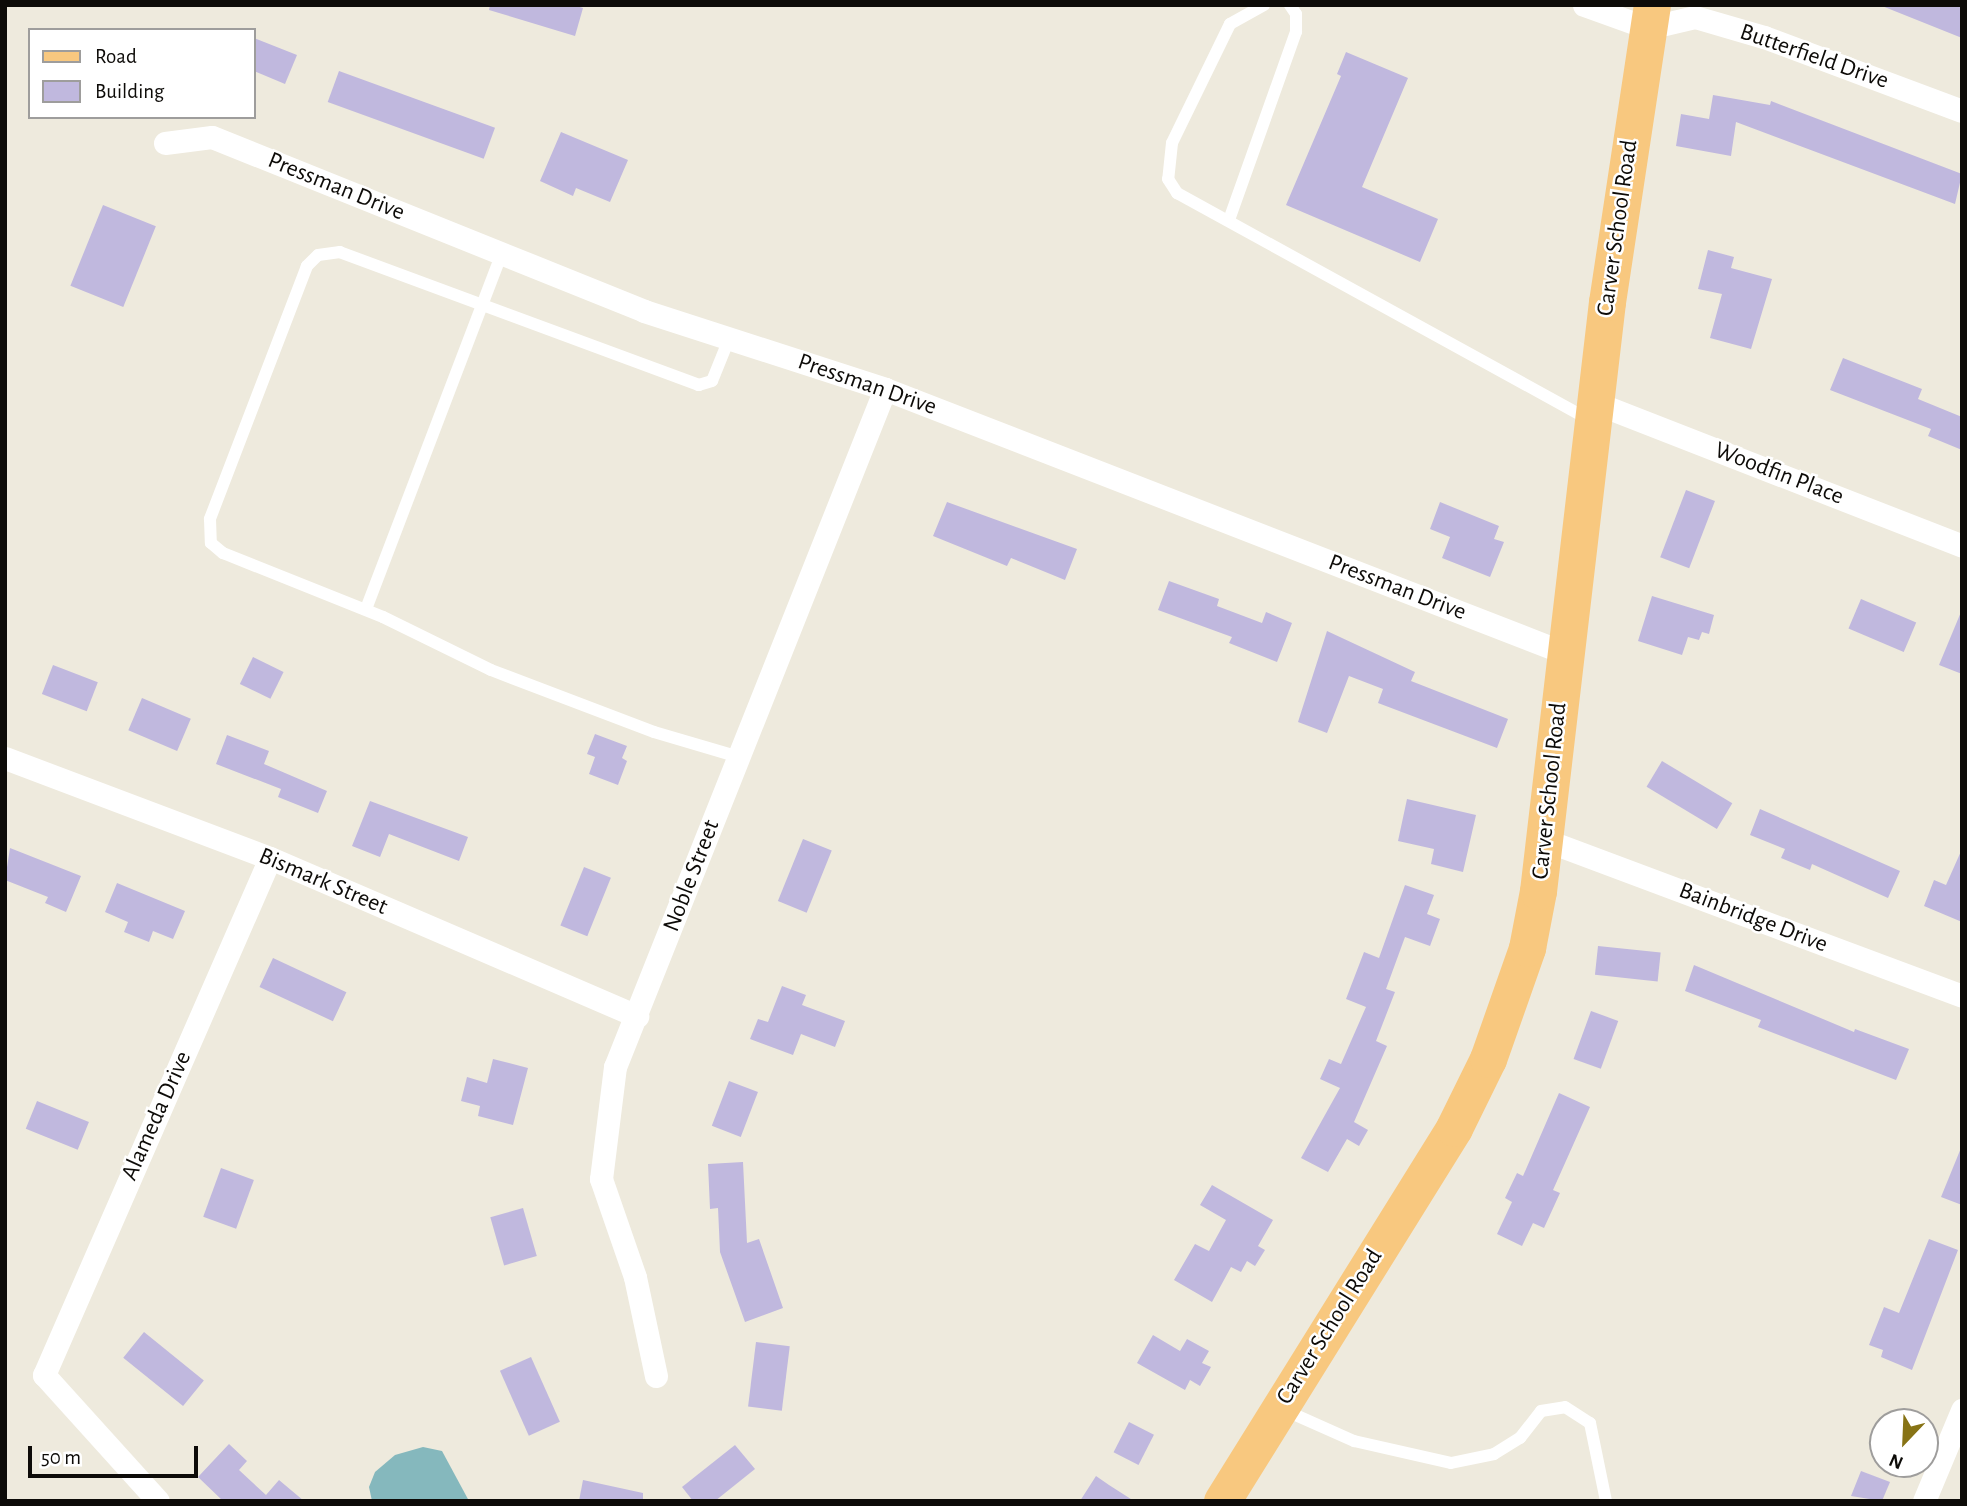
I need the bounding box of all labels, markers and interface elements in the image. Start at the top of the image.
street label: Butterfield Drive [1736,18,1892,96]
legend [28,28,256,119]
text: Road [95,46,137,67]
text: Building [95,81,164,102]
street label: Carver School Road [1591,138,1645,318]
street label: Pressman Drive [263,146,409,228]
street label: Pressman Drive [794,348,940,422]
street label: Woodfin Place [1710,436,1848,512]
street label: Pressman Drive [1324,549,1470,627]
street label: Carver School Road [1526,701,1574,881]
street label: Noble Street [658,816,726,936]
street label: Bismark Street [254,842,392,922]
street label: Bainbridge Drive [1675,876,1831,960]
street label: Alameda Drive [116,1047,198,1185]
street label: Carver School Road [1271,1244,1389,1410]
north arrow [1869,1408,1939,1478]
scale bar [32,1432,201,1476]
text: 50 m [41,1447,81,1468]
text: N [1887,1450,1906,1472]

